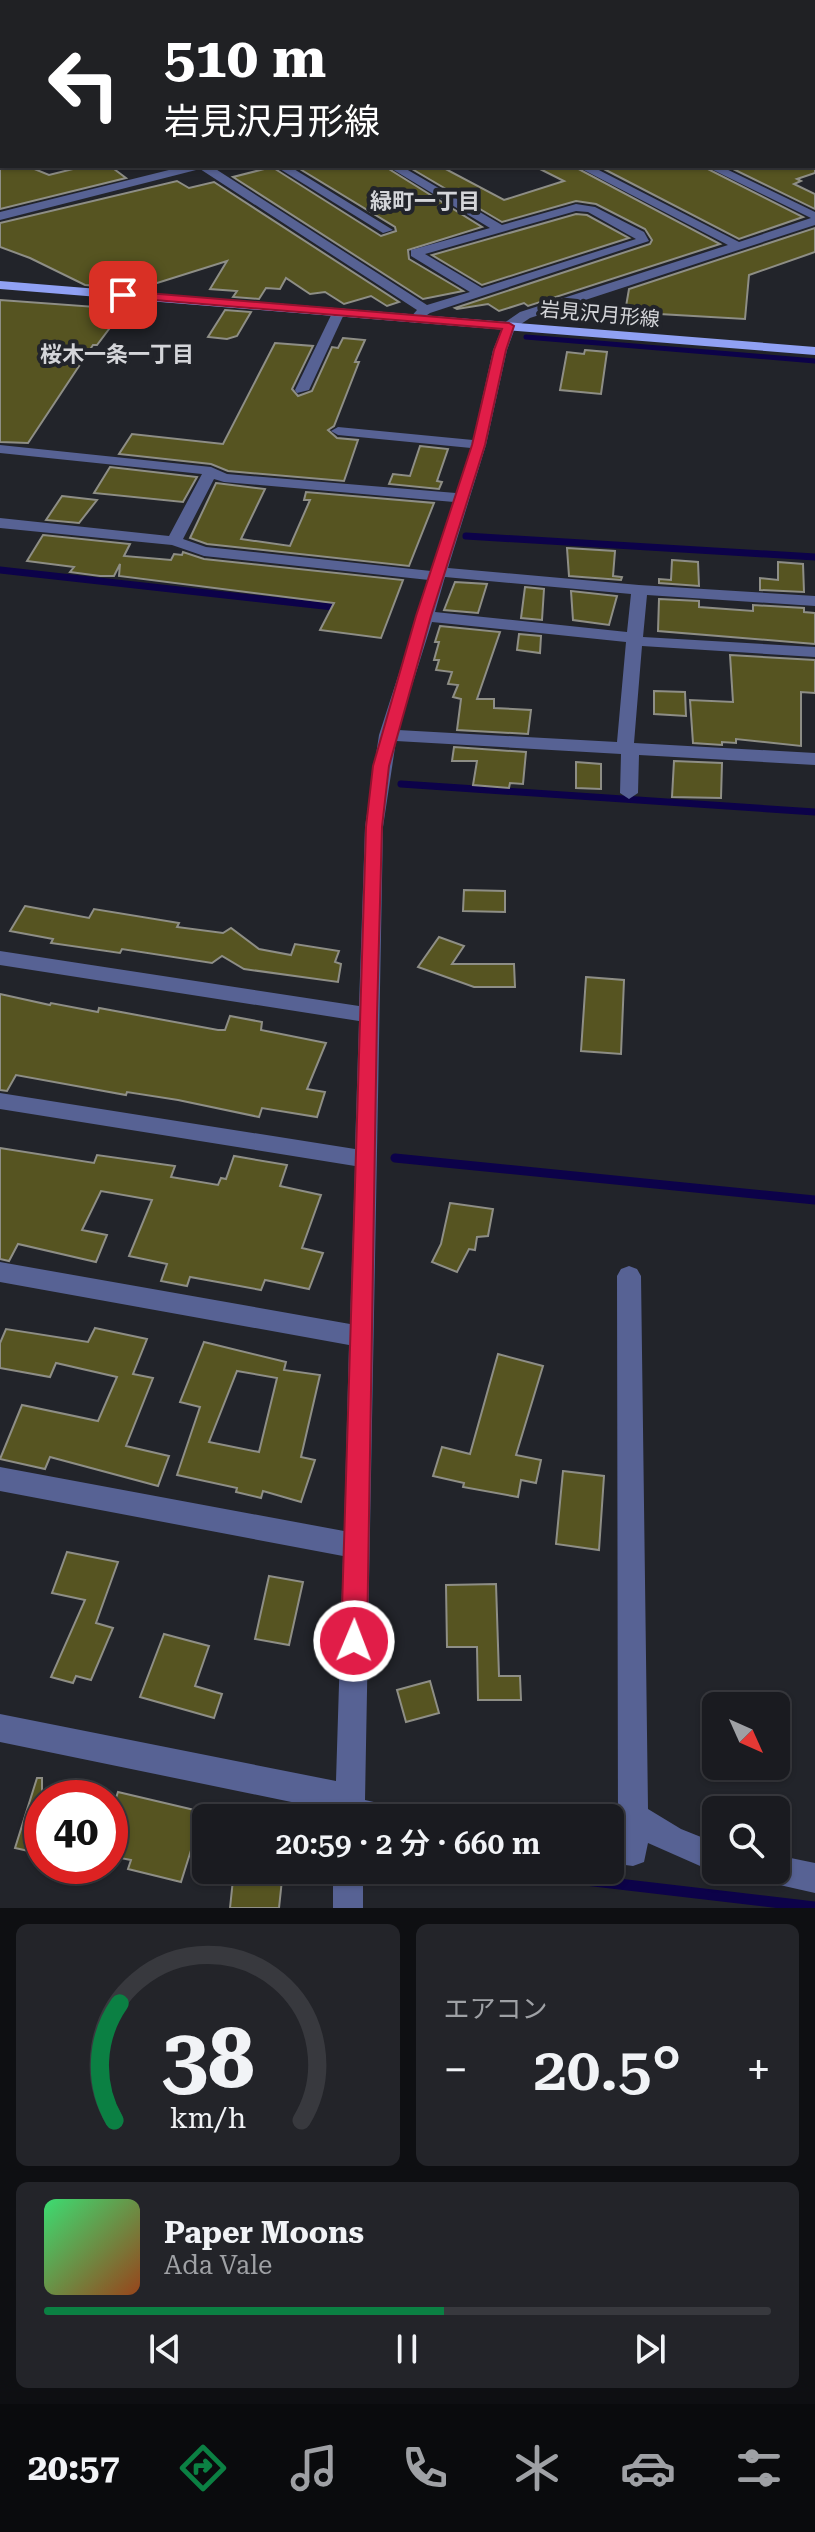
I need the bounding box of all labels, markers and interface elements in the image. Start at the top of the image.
text: 510 m [164,25,326,91]
icon: left [32,32,136,136]
text: 岩見沢月形線 [164,101,380,143]
district label: 緑町一丁目 [370,189,480,214]
pin [89,261,157,329]
icon: arrive [101,273,145,317]
street label: 岩見沢月形線 [539,297,661,331]
district label: 桜木一条一丁目 [40,342,194,367]
position arrow [312,1599,396,1683]
north arrow [702,1692,790,1780]
map controls [702,1692,790,1884]
speed limit sign: 40 [24,1780,128,1884]
button: search [702,1796,790,1884]
text: 20:59 · 2 分 · 660 m [276,1826,540,1861]
text: エアコン [444,1994,548,2024]
text: 38 [161,2010,254,2107]
text: 20.5° [533,2034,681,2105]
text: − [444,2044,468,2096]
text: + [746,2044,771,2096]
text: km/h [169,2101,246,2135]
text: Paper Moons [164,2215,364,2250]
text: Ada Vale [164,2250,272,2280]
icon: previous [143,2327,187,2371]
icon: pause [385,2327,429,2371]
icon: next [628,2327,672,2371]
icon: directions [175,2440,231,2496]
icon: music [286,2440,342,2496]
icon: phone [397,2440,453,2496]
icon: climate [509,2440,565,2496]
icon: car [620,2440,676,2496]
icon: filters [731,2440,787,2496]
text: 20:57 [28,2447,120,2489]

